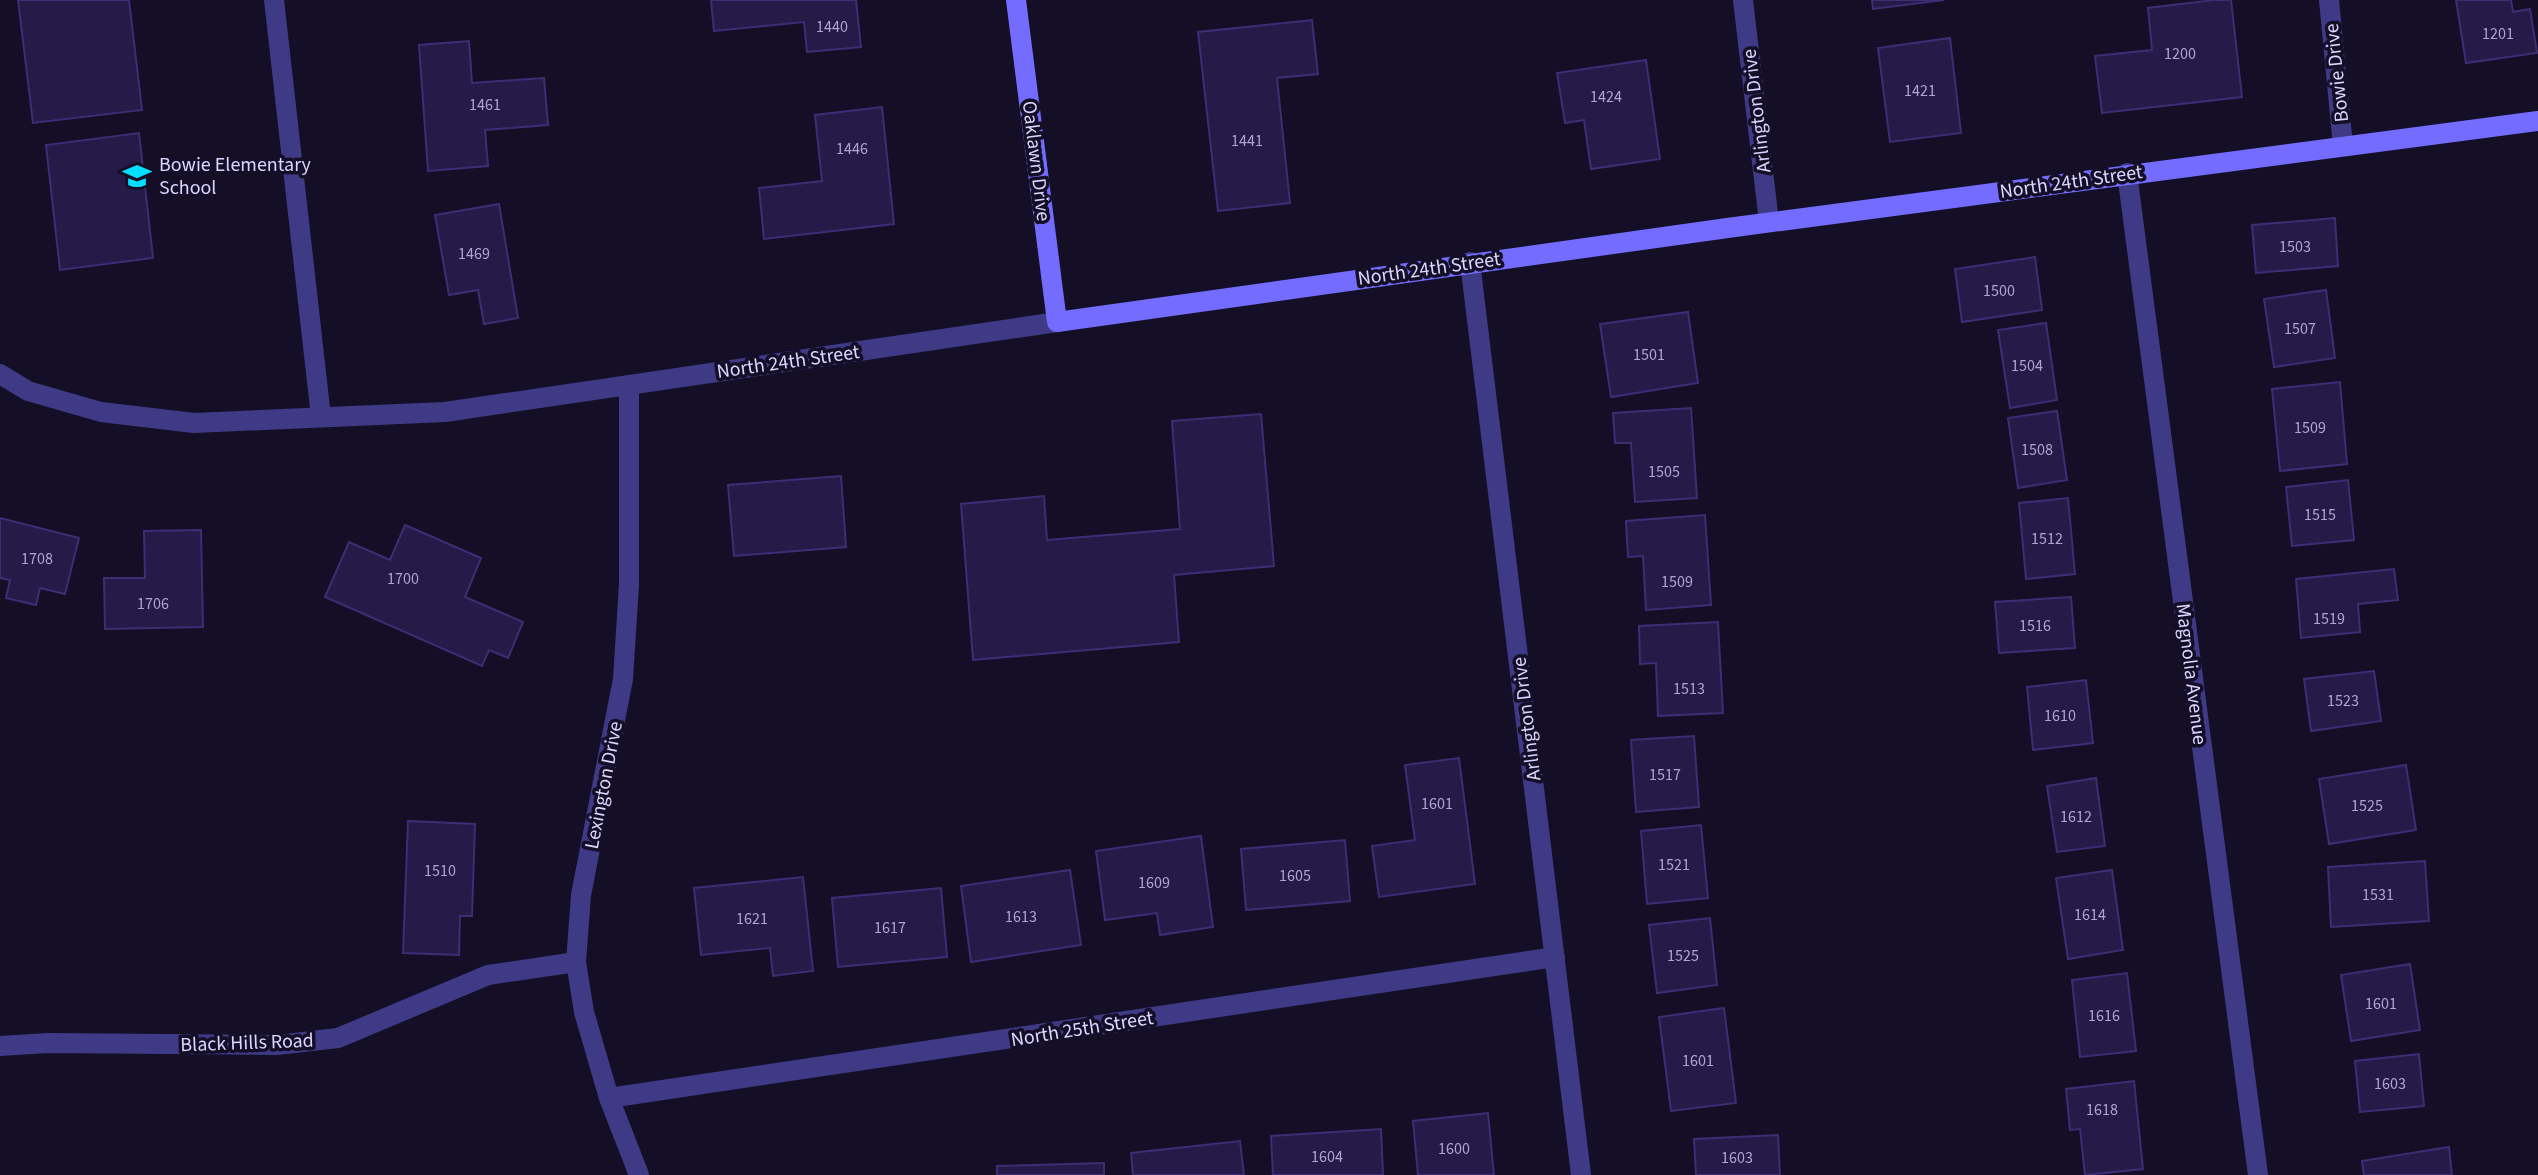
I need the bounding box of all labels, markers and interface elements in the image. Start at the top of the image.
house number: 1440 [816,16,848,38]
street label: Bowie Drive [2318,22,2356,124]
house number: 1201 [2482,23,2514,45]
house number: 1200 [2164,43,2196,65]
street label: Arlington Drive [1736,47,1778,174]
house number: 1421 [1904,80,1936,102]
house number: 1424 [1590,86,1622,108]
house number: 1461 [469,94,501,116]
street label: Oaklawn Drive [1015,99,1057,223]
house number: 1441 [1231,130,1263,152]
house number: 1446 [836,138,868,160]
place label: Bowie Elementary School [159,151,312,202]
street label: North 24th Street [1998,158,2145,206]
school or university icon: Bowie Elementary School [122,161,152,191]
house number: 1503 [2279,236,2311,258]
house number: 1469 [458,243,490,265]
street label: North 24th Street [1356,245,1503,293]
house number: 1500 [1983,280,2015,302]
house number: 1507 [2284,318,2316,340]
street label: North 24th Street [715,338,862,386]
house number: 1501 [1633,344,1665,366]
house number: 1504 [2011,355,2043,377]
house number: 1509 [2294,417,2326,439]
house number: 1508 [2021,439,2053,461]
house number: 1505 [1648,461,1680,483]
house number: 1515 [2304,504,2336,526]
house number: 1512 [2031,528,2063,550]
house number: 1708 [21,548,53,570]
house number: 1700 [387,568,419,590]
house number: 1509 [1661,571,1693,593]
house number: 1706 [137,593,169,615]
street label: Magnolia Avenue [2168,602,2214,746]
house number: 1519 [2313,608,2345,630]
house number: 1516 [2019,615,2051,637]
street label: Arlington Drive [1506,655,1548,782]
house number: 1513 [1673,678,1705,700]
house number: 1523 [2327,690,2359,712]
house number: 1610 [2044,705,2076,727]
street label: Lexington Drive [578,719,630,852]
house number: 1517 [1649,764,1681,786]
house number: 1601 [1421,793,1453,815]
house number: 1525 [2351,795,2383,817]
house number: 1612 [2060,806,2092,828]
house number: 1521 [1658,854,1690,876]
house number: 1510 [424,860,456,882]
house number: 1605 [1279,865,1311,887]
house number: 1609 [1138,872,1170,894]
house number: 1531 [2362,884,2394,906]
house number: 1614 [2074,904,2106,926]
house number: 1613 [1005,906,1037,928]
house number: 1621 [736,908,768,930]
house number: 1617 [874,917,906,939]
house number: 1525 [1667,945,1699,967]
house number: 1601 [2365,993,2397,1015]
street label: North 25th Street [1009,1004,1156,1054]
house number: 1616 [2088,1005,2120,1027]
street label: Black Hills Road [180,1027,314,1059]
house number: 1601 [1682,1050,1714,1072]
house number: 1603 [2374,1073,2406,1095]
house number: 1618 [2086,1099,2118,1121]
house number: 1600 [1438,1138,1470,1160]
house number: 1604 [1311,1146,1343,1168]
house number: 1603 [1721,1147,1753,1169]

